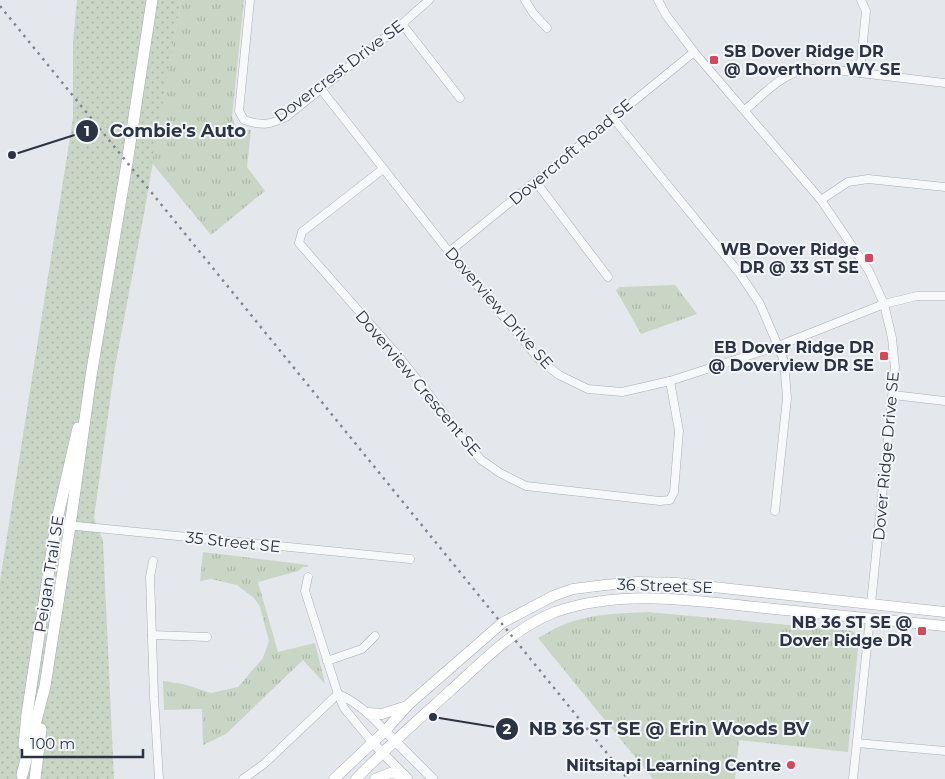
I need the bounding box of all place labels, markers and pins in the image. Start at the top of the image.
place label: SB Dover Ridge DR @ Doverthorn WY SE [724,42,901,79]
marker: SB Dover Ridge DR @ Doverthorn WY SE [708,54,720,66]
callout: Combie's Auto [75,114,256,147]
place label: WB Dover Ridge DR @ 33 ST SE [721,240,859,277]
marker: WB Dover Ridge DR @ 33 ST SE [863,252,875,264]
place label: EB Dover Ridge DR @ Doverview DR SE [709,338,874,375]
marker: EB Dover Ridge DR @ Doverview DR SE [878,350,890,362]
place label: NB 36 ST SE @ Dover Ridge DR [779,613,912,650]
marker: NB 36 ST SE @ Dover Ridge DR [916,625,928,637]
callout: NB 36 ST SE @ Erin Woods BV [494,712,819,745]
place label: Niitsitapi Learning Centre [566,756,781,775]
marker: Niitsitapi Learning Centre [785,759,797,771]

